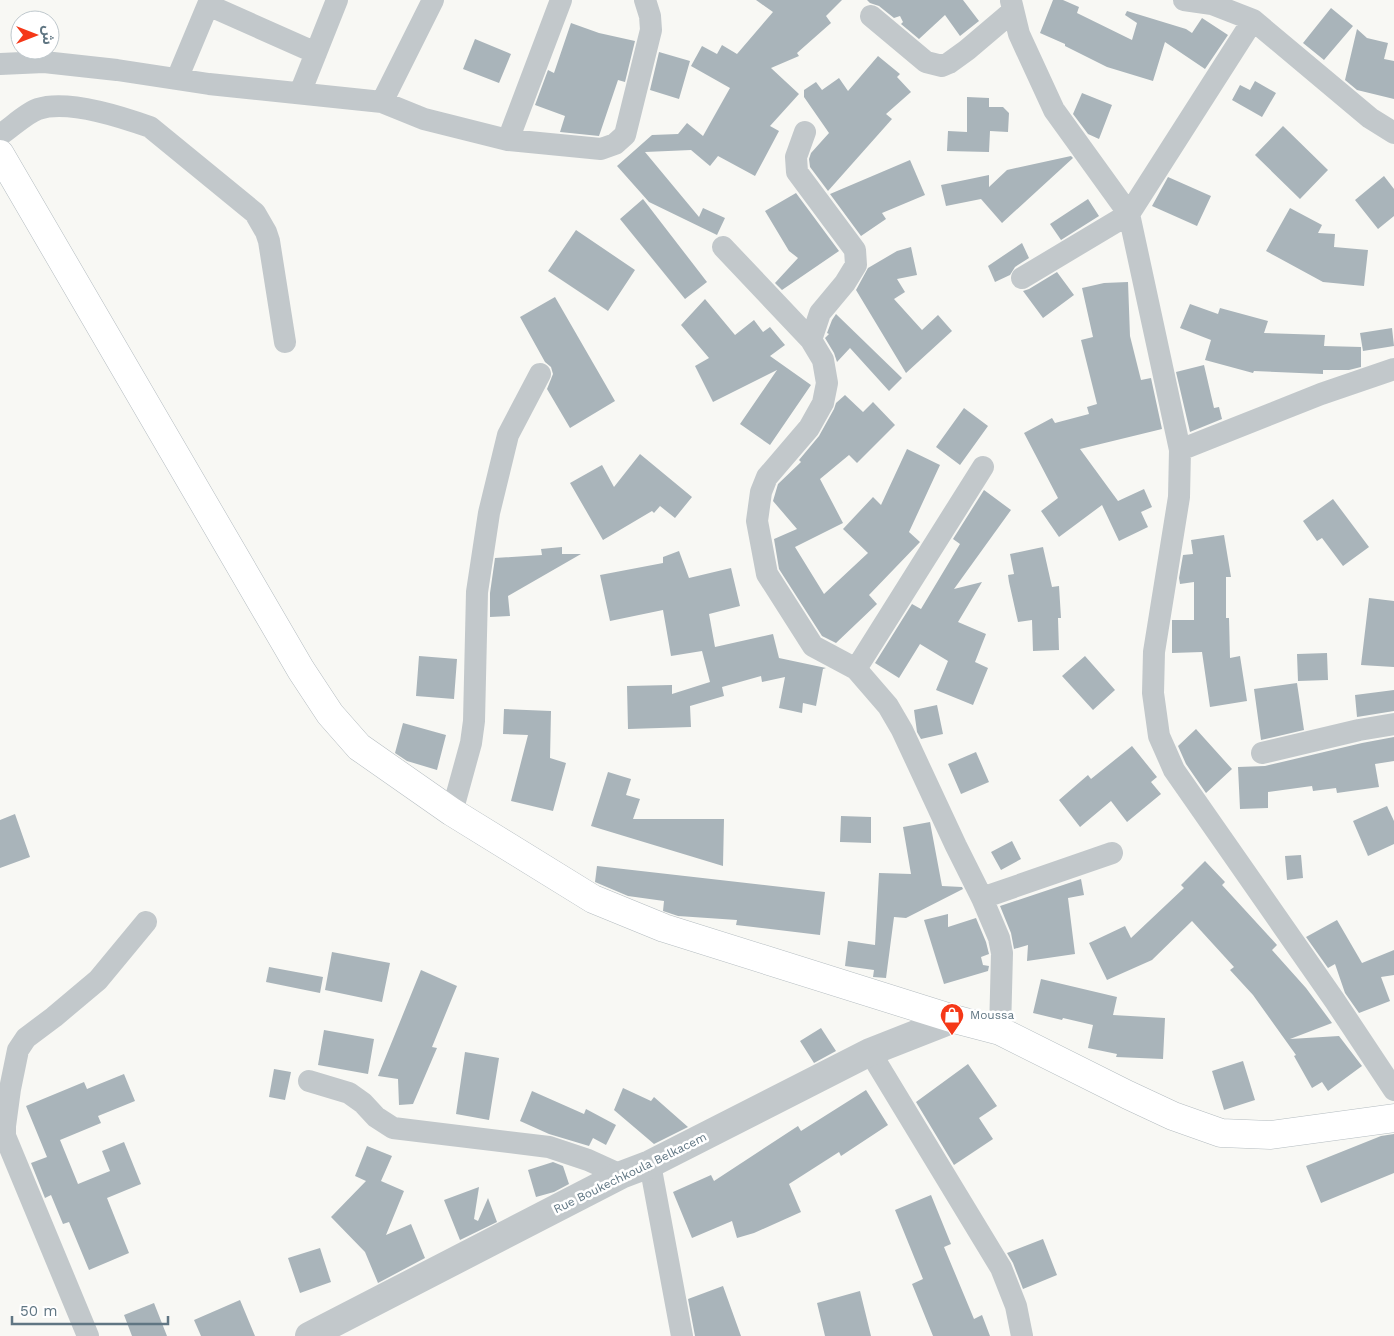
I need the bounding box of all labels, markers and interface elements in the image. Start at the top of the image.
north arrow [10,10,60,60]
text: ش [40,25,56,45]
shop icon: Moussa [939,1002,965,1036]
place label: Moussa [970,1008,1014,1022]
street label: Rue Boukechkoula Belkacem [551,1130,709,1216]
scale bar [12,1294,169,1326]
text: 50 m [20,1302,57,1320]

